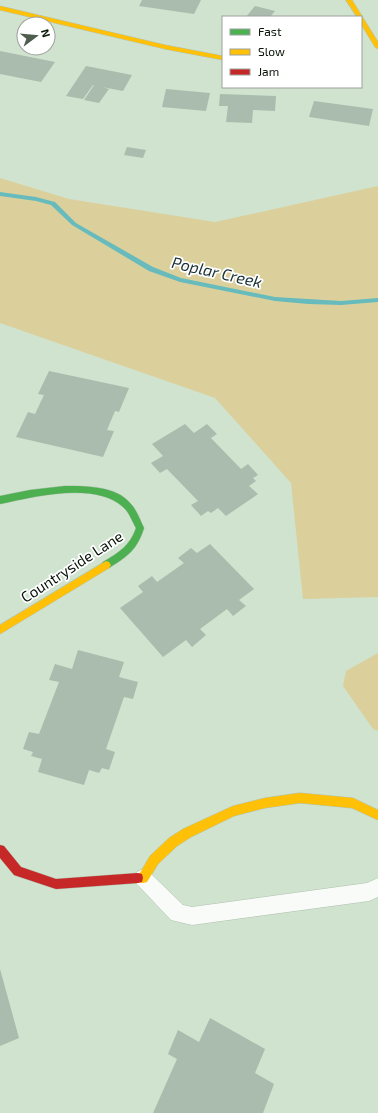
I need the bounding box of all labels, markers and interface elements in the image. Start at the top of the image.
north arrow [16,16,56,56]
legend [222,16,362,88]
text: Fast [258,24,282,38]
text: N [39,27,53,39]
text: Slow [258,44,285,58]
text: Jam [258,64,279,78]
water label: Poplar Creek [170,252,264,291]
street label: Countryside Lane [17,526,126,606]

